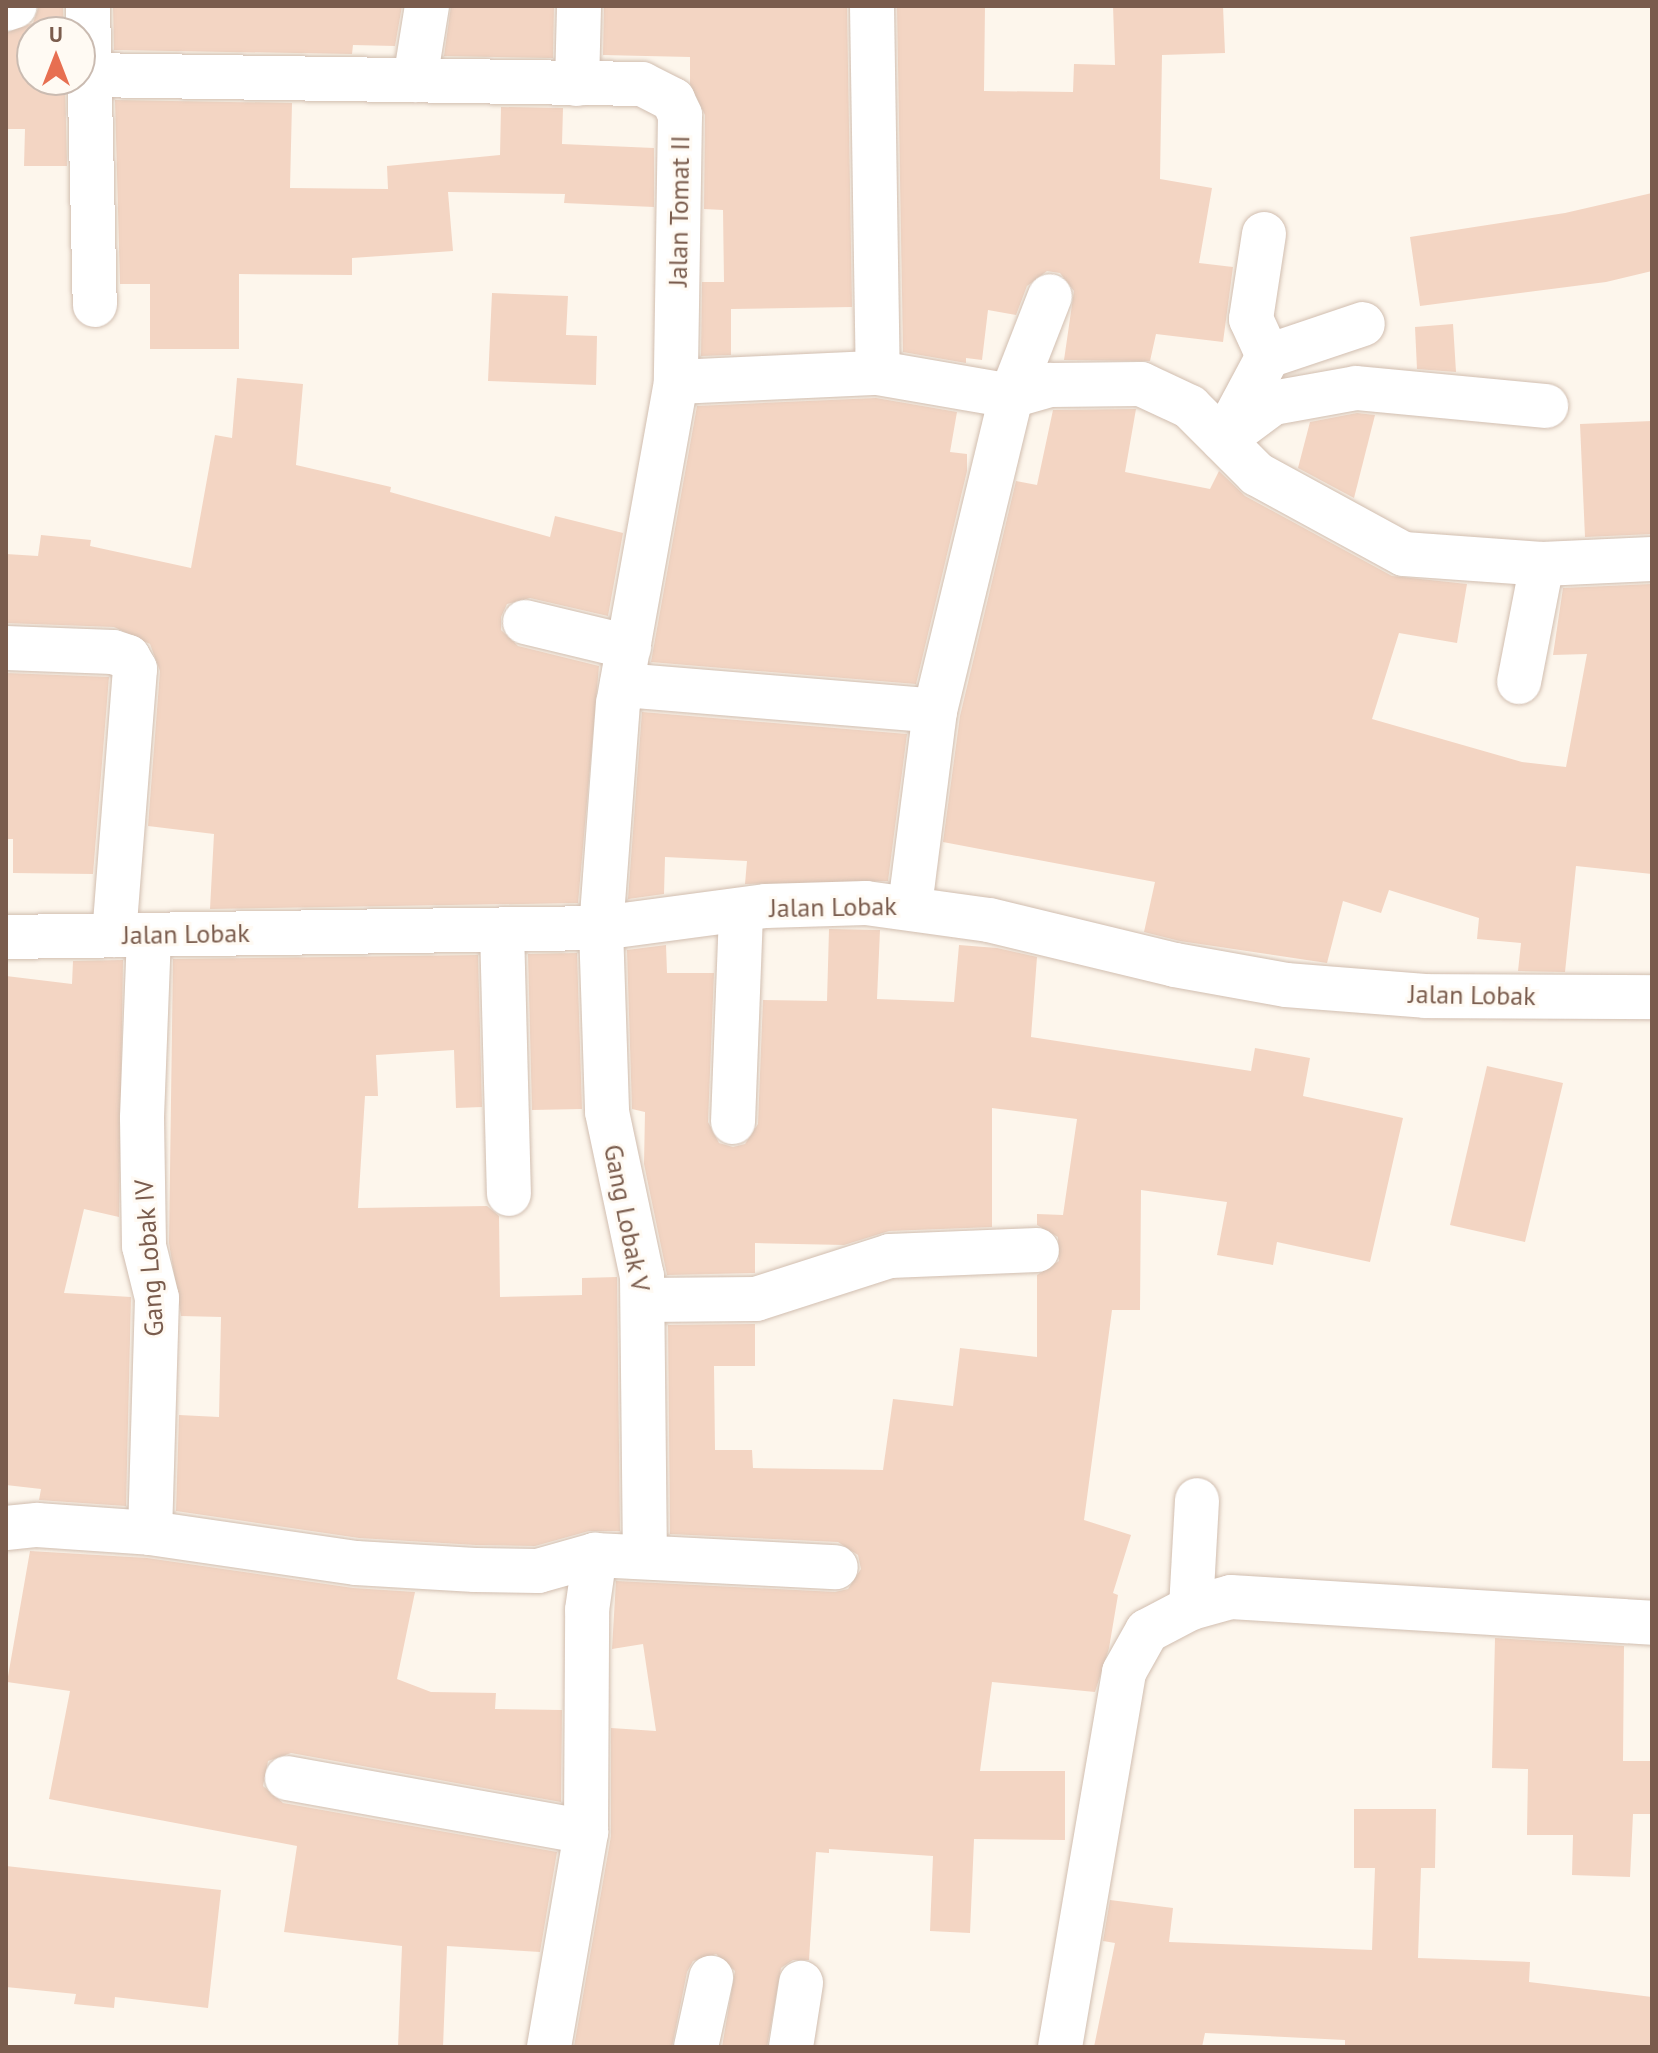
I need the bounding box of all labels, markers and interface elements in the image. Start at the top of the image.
north arrow [16,16,96,96]
text: U [49,20,63,48]
street label: Jalan Tomat II [662,135,696,287]
street label: Jalan Lobak [769,890,897,924]
street label: Jalan Lobak [122,917,250,951]
street label: Jalan Lobak [1408,978,1536,1012]
street label: Gang Lobak V [597,1141,657,1295]
street label: Gang Lobak IV [128,1178,170,1338]

